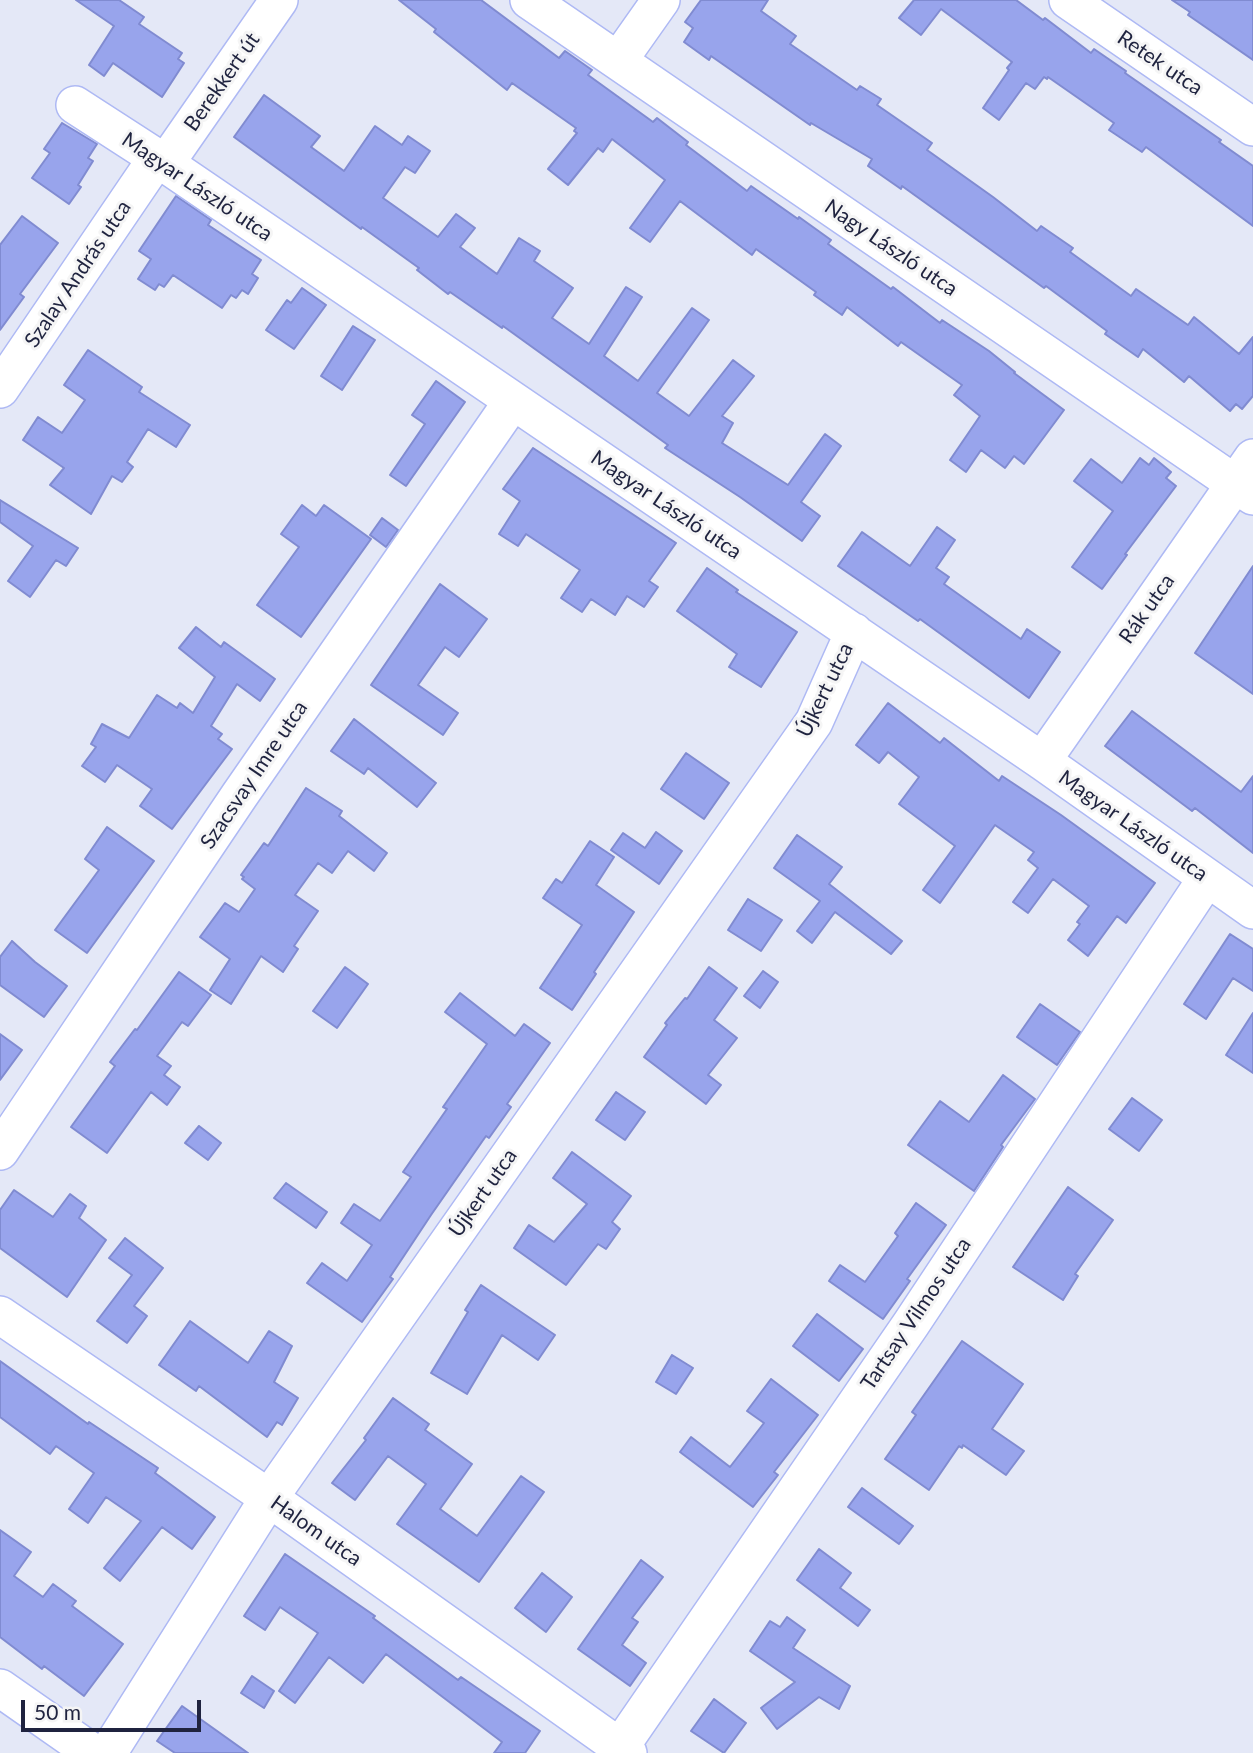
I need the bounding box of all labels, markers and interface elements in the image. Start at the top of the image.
street label: Retek utca [1112,25,1208,101]
street label: Berekkert út [179,28,265,136]
street label: Magyar László utca [117,127,277,247]
street label: Nagy László utca [820,194,962,302]
street label: Szalay András utca [19,196,137,352]
street label: Magyar László utca [586,445,746,565]
street label: Rák utca [1114,569,1180,649]
street label: Újkert utca [791,639,859,741]
street label: Szacsvay Imre utca [195,696,313,854]
street label: Magyar László utca [1054,765,1212,887]
street label: Újkert utca [444,1144,522,1242]
street label: Tartsay Vilmos utca [856,1233,976,1395]
street label: Halom utca [266,1490,366,1572]
scale bar [24,1686,205,1730]
text: 50 m [34,1699,81,1724]

